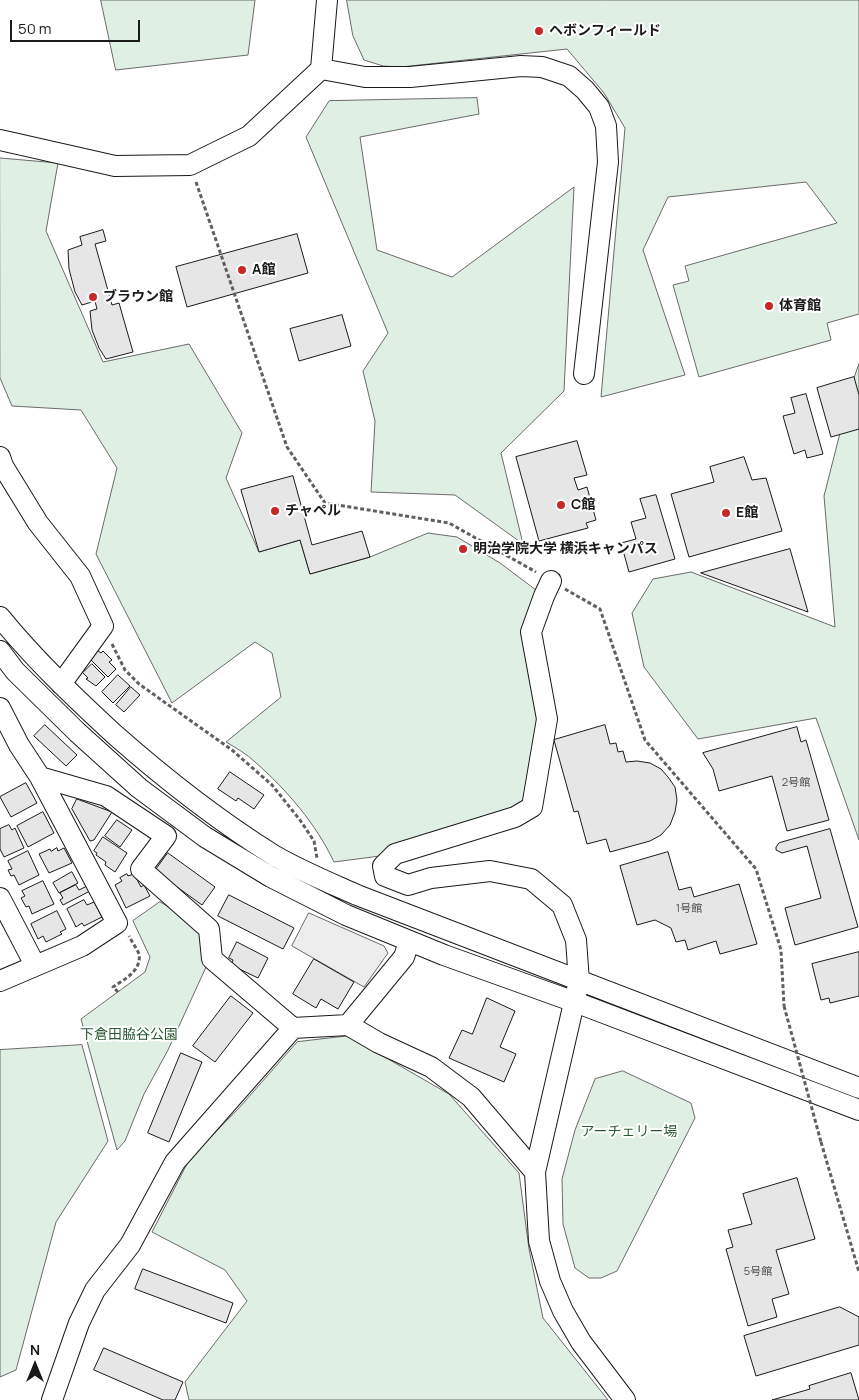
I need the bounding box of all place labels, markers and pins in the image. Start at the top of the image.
place label: ヘボンフィールド [549,23,661,39]
marker: ヘボンフィールド [533,25,545,37]
place label: A館 [252,262,275,278]
marker: A館 [236,264,248,276]
place label: ブラウン館 [103,289,173,305]
marker: ブラウン館 [87,291,99,303]
place label: 体育館 [779,298,821,314]
marker: 体育館 [763,300,775,312]
place label: C館 [571,497,595,513]
marker: C館 [555,499,567,511]
place label: チャペル [285,503,341,519]
marker: チャペル [269,505,281,517]
place label: E館 [736,505,758,521]
marker: E館 [720,507,732,519]
place label: 明治学院大学 横浜キャンパス [473,541,658,557]
marker: 明治学院大学 横浜キャンパス [457,543,469,555]

